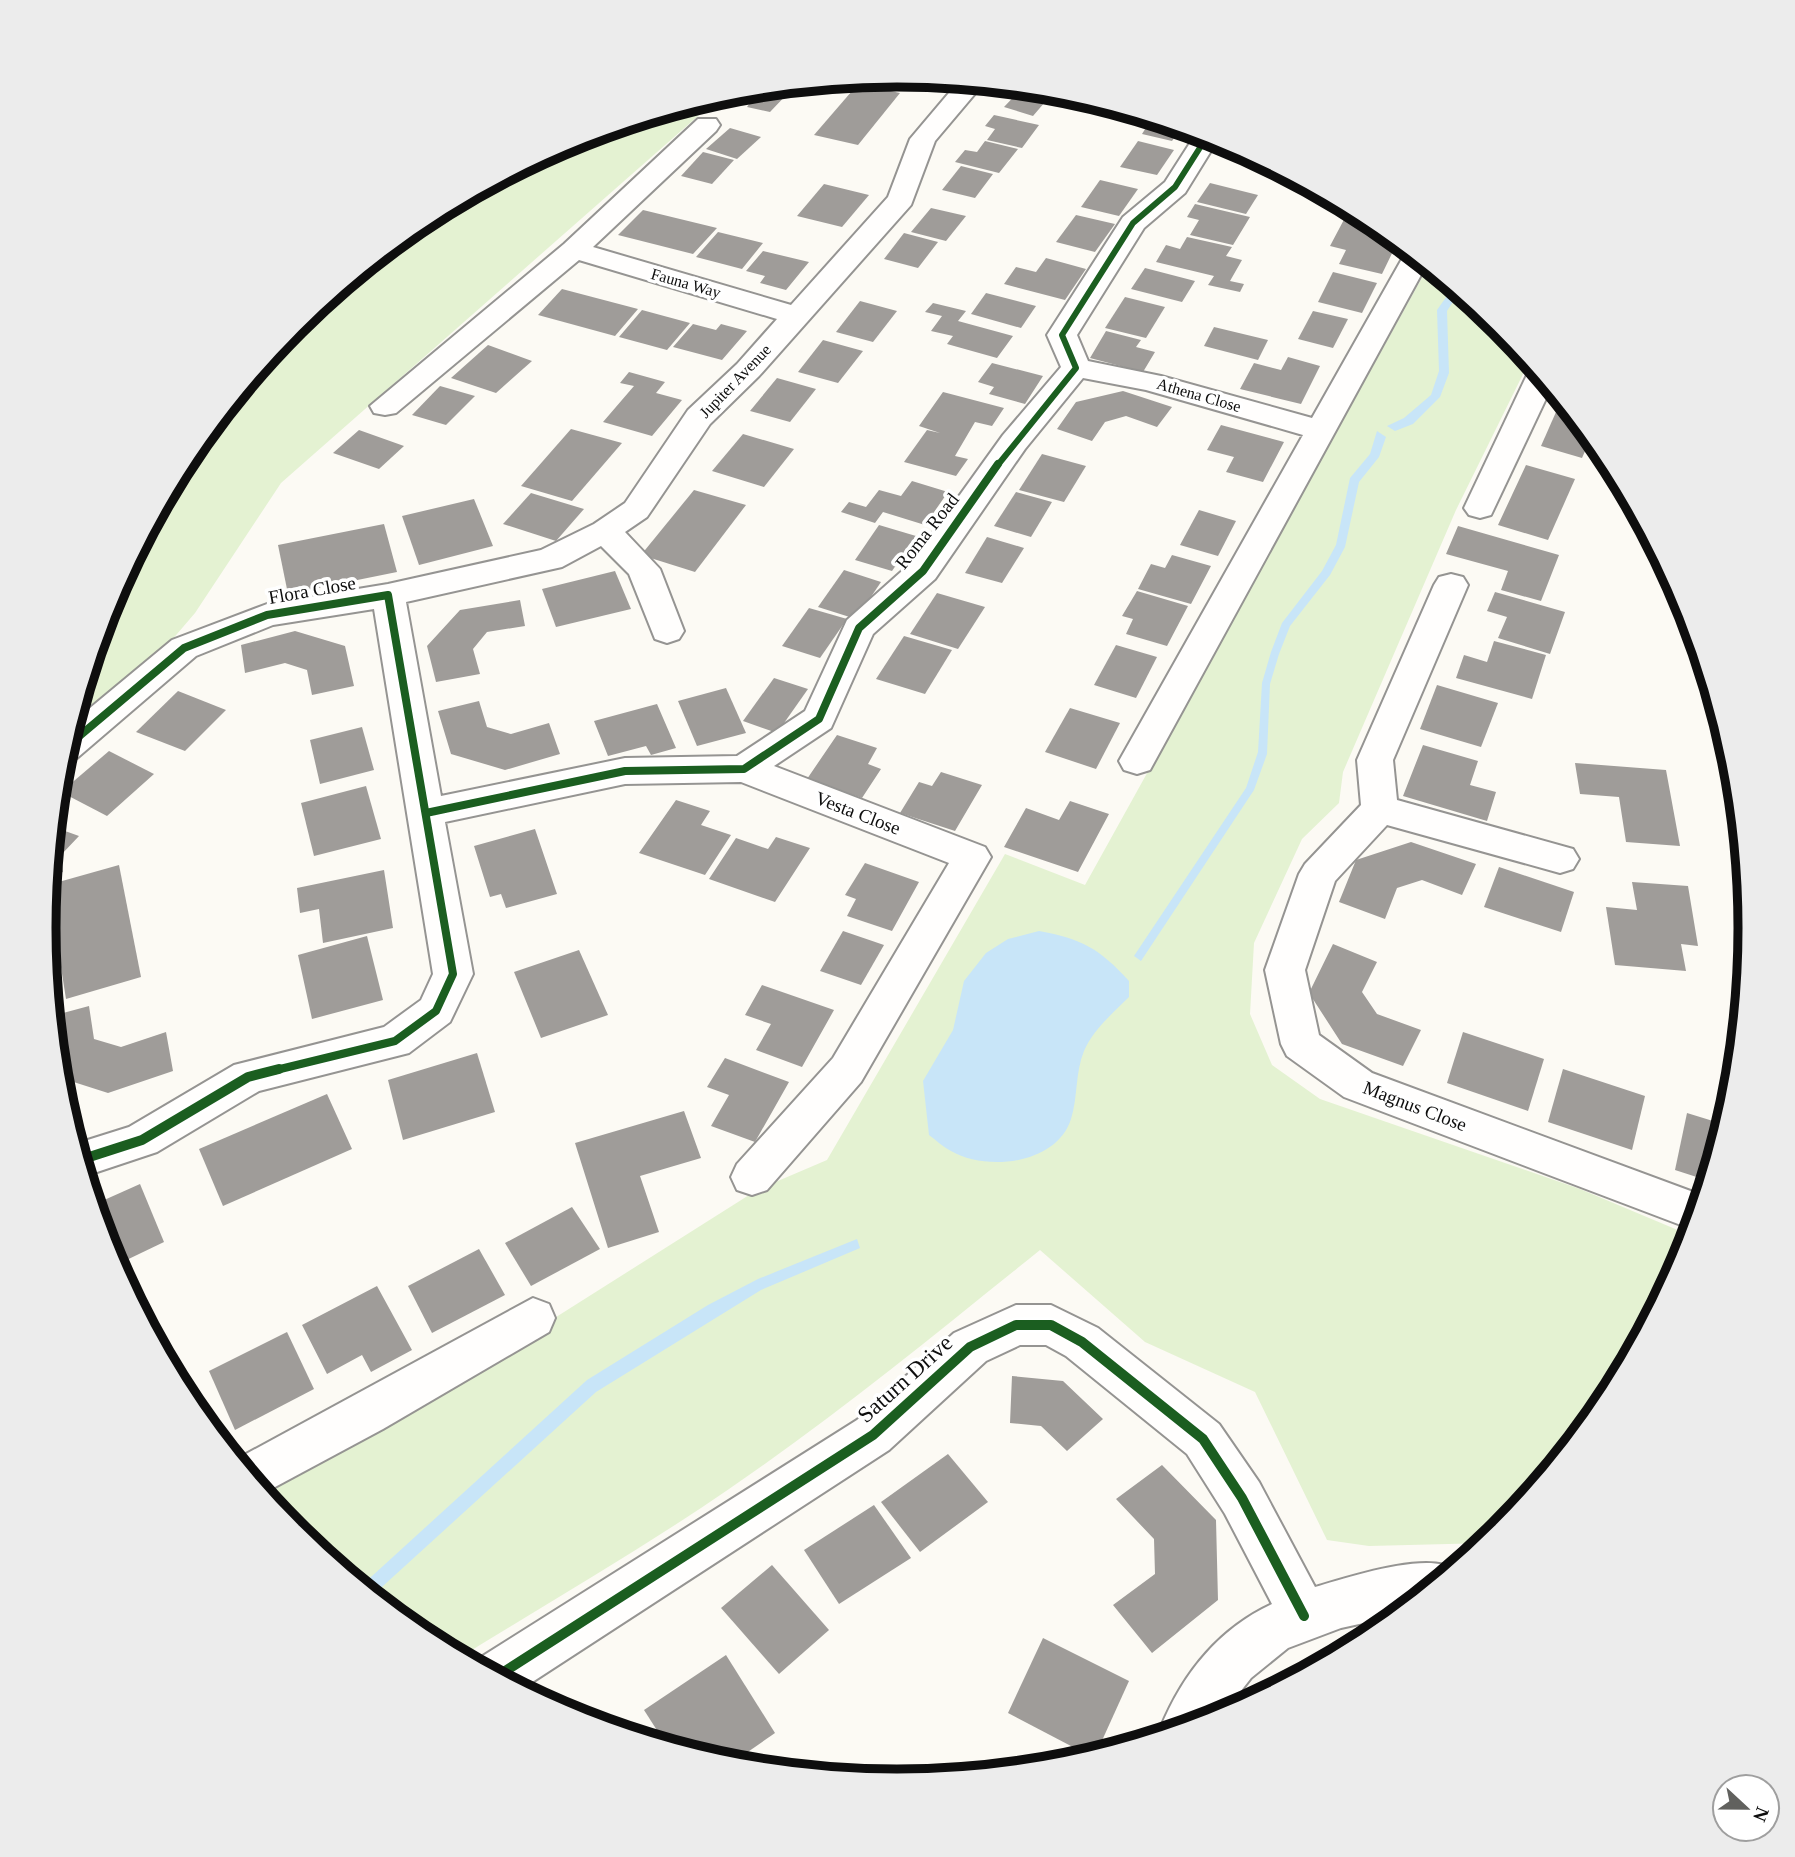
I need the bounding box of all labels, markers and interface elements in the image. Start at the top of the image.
street label: Fauna Way [649,265,723,302]
street label: Jupiter Avenue [696,341,775,422]
street label: Athena Close [1155,375,1243,415]
street label: Roma Road [891,489,963,573]
street label: Flora Close [267,572,357,608]
street label: Vesta Close [813,787,903,839]
street label: Magnus Close [1360,1077,1470,1135]
street label: Saturn Drive [853,1330,957,1428]
north arrow [1711,1773,1781,1843]
text: N [1749,1804,1774,1825]

